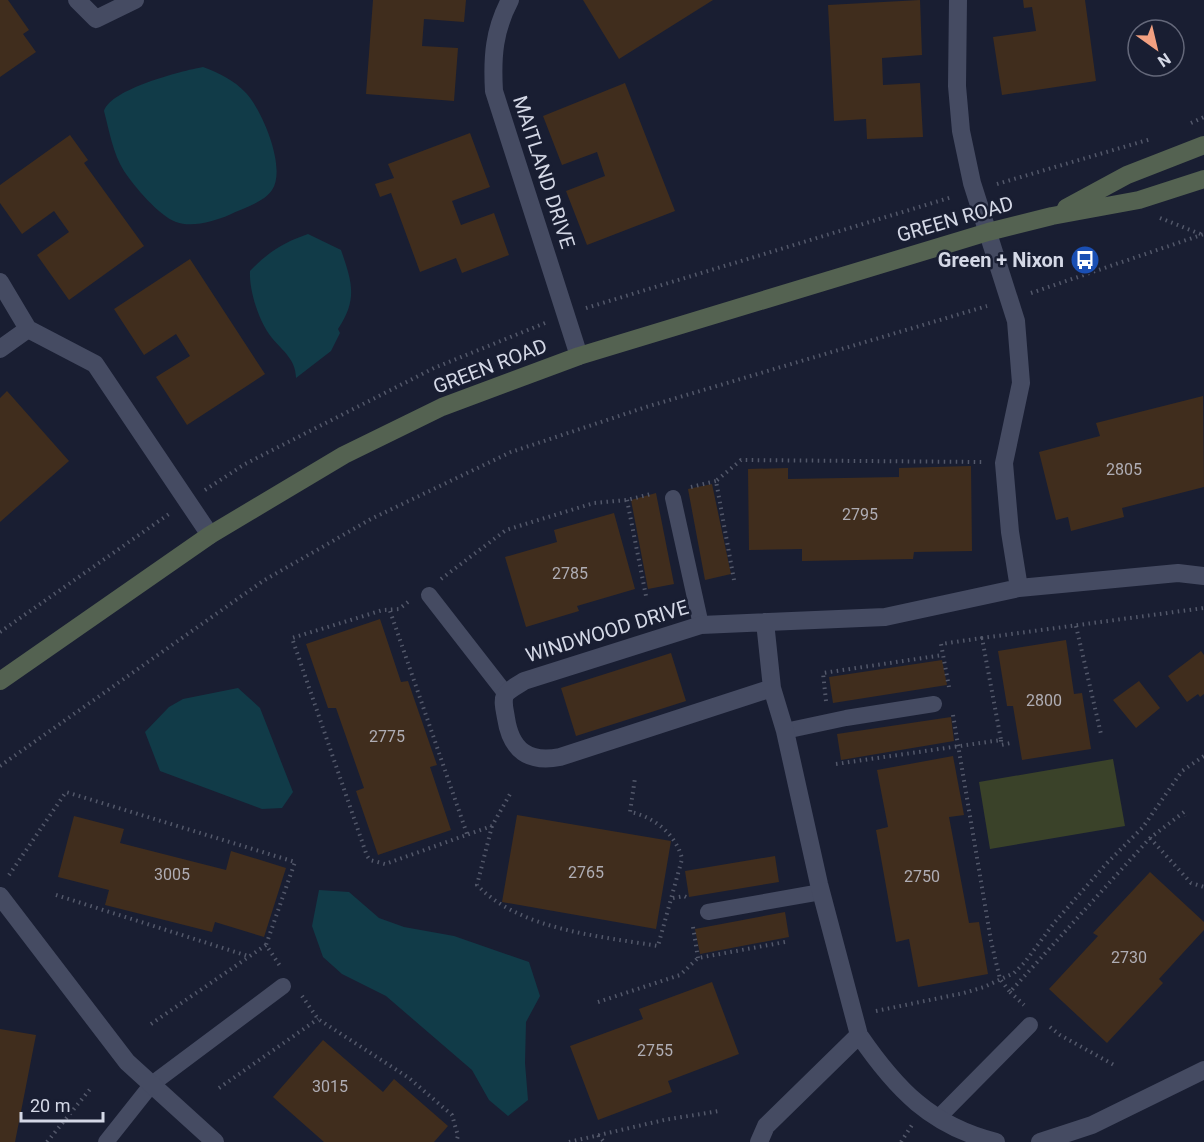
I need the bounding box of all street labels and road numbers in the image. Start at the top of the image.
street label: MAITLAND DRIVE [508,93,580,251]
street label: GREEN ROAD [894,191,1016,247]
street label: GREEN ROAD [430,333,550,399]
street label: WINDWOOD DRIVE [523,595,691,667]

